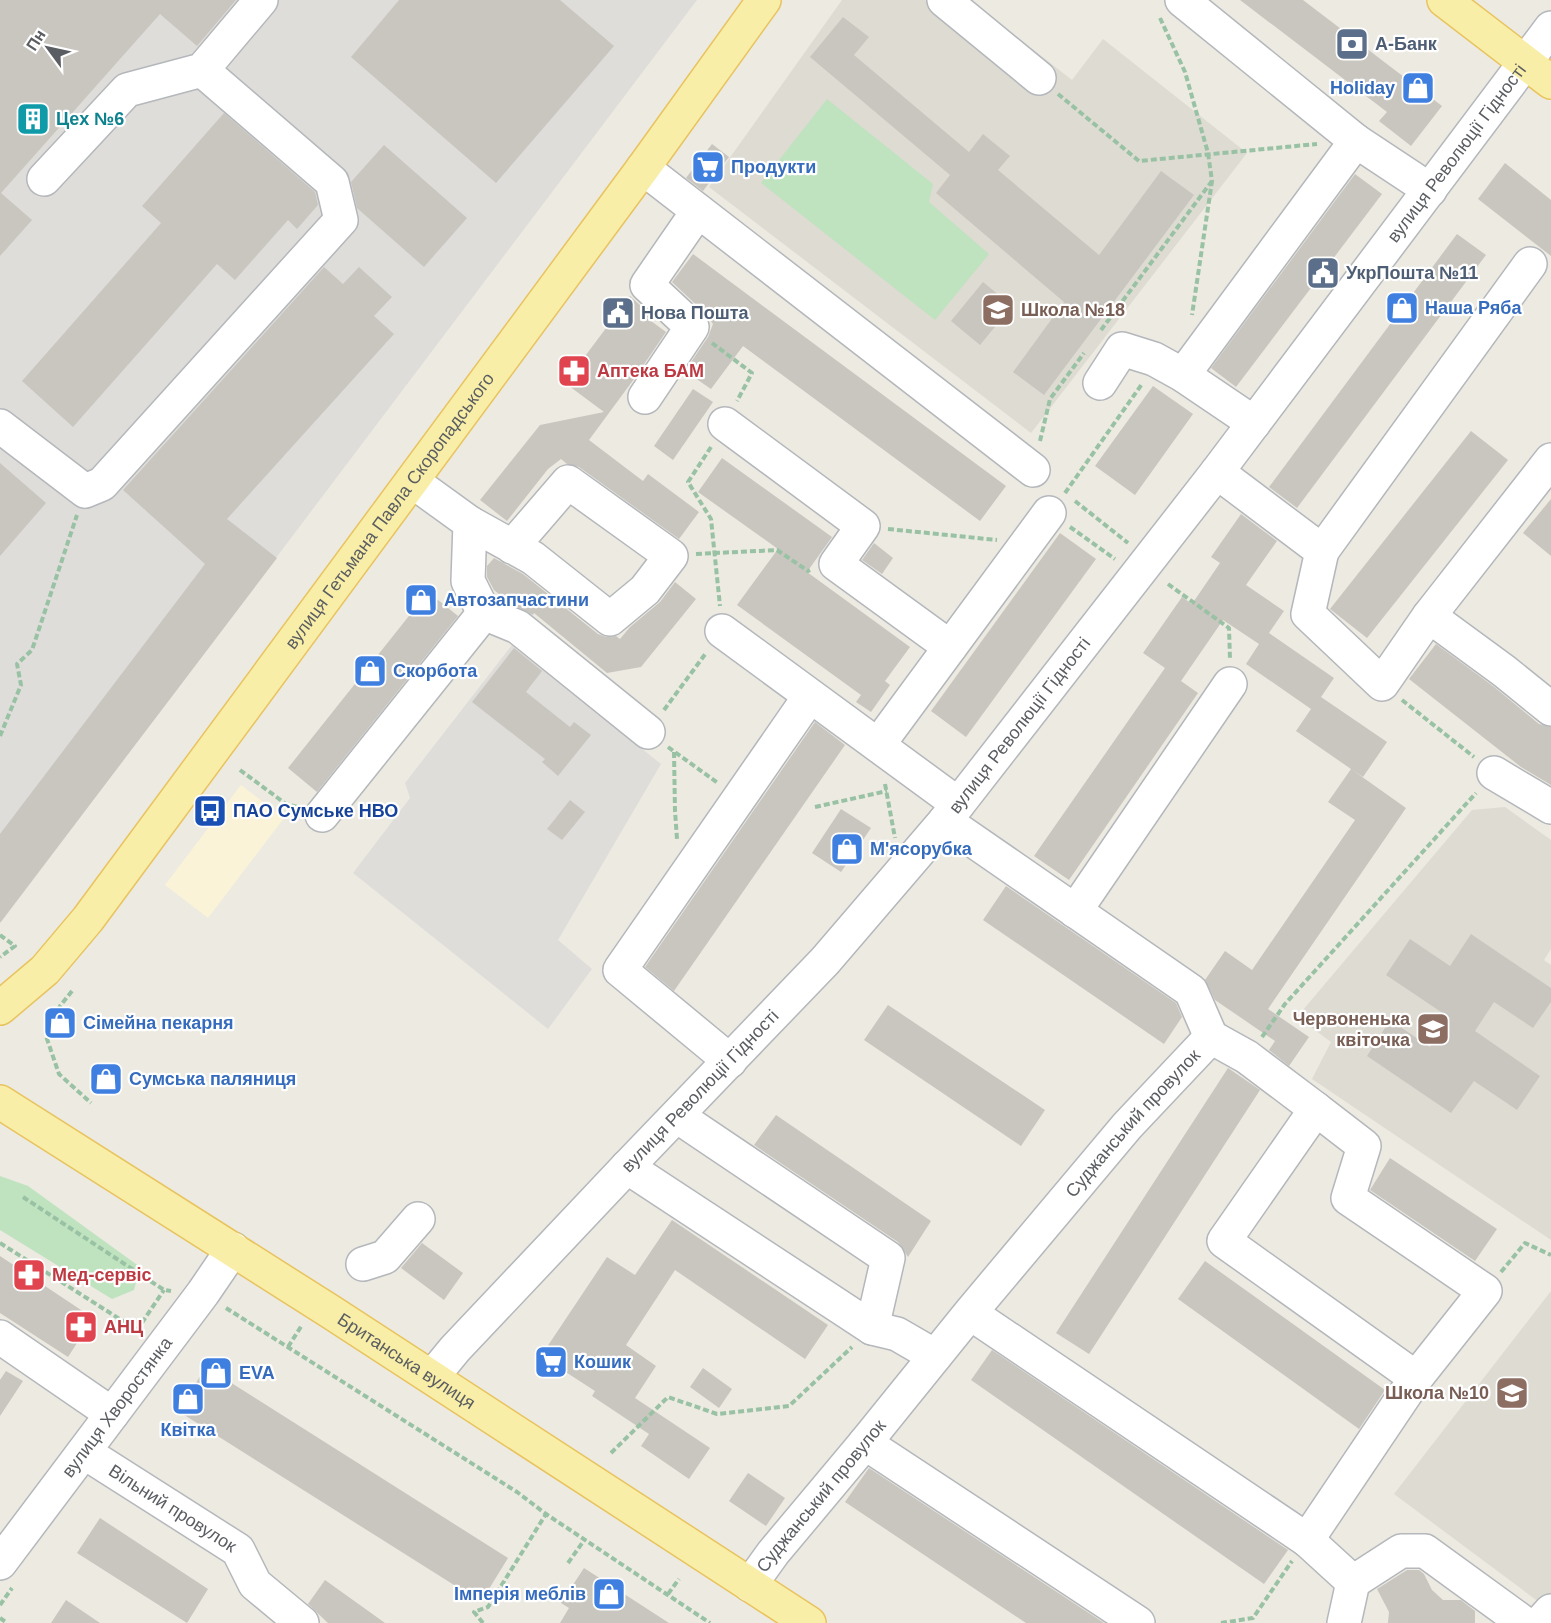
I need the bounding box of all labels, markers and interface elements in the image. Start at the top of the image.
north arrow [18,18,78,78]
bank icon: А-Банк [1334,26,1370,62]
text: Пн [23,27,49,54]
place label: А-Банк [1375,34,1438,54]
street label: вулиця Революції Гідності [1383,60,1530,246]
shop icon: Holiday [1400,70,1436,106]
place label: Holiday [1330,78,1395,98]
building icon: Цех №6 [15,101,51,137]
place label: Цех №6 [56,109,124,129]
supermarket icon: Продукти [690,149,726,185]
place label: Продукти [731,157,816,177]
public building icon: УкрПошта №11 [1305,255,1341,291]
place label: УкрПошта №11 [1346,263,1478,283]
shop icon: Наша Ряба [1384,290,1420,326]
school or university icon: Школа №18 [980,292,1016,328]
public building icon: Нова Пошта [600,295,636,331]
place label: Наша Ряба [1425,298,1522,318]
place label: Школа №18 [1021,300,1125,320]
place label: Нова Пошта [641,303,750,323]
pharmacy icon: Аптека БАМ [556,353,592,389]
place label: Аптека БАМ [597,361,704,381]
street label: вулиця Гетьмана Павла Скоропадського [281,369,498,653]
shop icon: Автозапчастини [403,582,439,618]
place label: Автозапчастини [444,590,589,610]
street label: вулиця Революції Гідності [945,633,1094,817]
shop icon: Скорбота [352,653,388,689]
place label: Скорбота [393,661,478,681]
bus stop icon: ПАО Сумське НВО [192,793,228,829]
place label: ПАО Сумське НВО [233,801,398,821]
shop icon: М'ясорубка [829,831,865,867]
place label: М'ясорубка [870,839,973,859]
shop icon: Сімейна пекарня [42,1005,78,1041]
street label: вулиця Революції Гідності [617,1006,783,1176]
place label: Червоненька квіточка [1293,1009,1411,1050]
school or university icon: Червоненька квіточка [1415,1011,1451,1047]
place label: Сімейна пекарня [83,1013,234,1033]
street label: Суджанський провулок [1062,1045,1204,1201]
shop icon: Сумська паляниця [88,1061,124,1097]
place label: Сумська паляниця [129,1069,296,1089]
pharmacy icon: Мед-сервіс [11,1257,47,1293]
place label: Мед-сервіс [52,1265,152,1285]
pharmacy icon: АНЦ [63,1309,99,1345]
street label: Британська вулиця [334,1309,479,1413]
place label: АНЦ [104,1317,144,1337]
street label: вулиця Хворостянка [58,1332,177,1481]
supermarket icon: Кошик [533,1344,569,1380]
place label: Кошик [574,1352,632,1372]
shop icon: EVA [198,1355,234,1391]
place label: EVA [239,1363,275,1383]
school or university icon: Школа №10 [1494,1375,1530,1411]
shop icon: Квітка [170,1381,206,1417]
place label: Школа №10 [1385,1383,1489,1403]
street label: Суджанський провулок [753,1416,890,1576]
place label: Квітка [161,1420,216,1440]
street label: Вільний провулок [105,1460,240,1556]
shop icon: Імперія меблів [591,1576,627,1612]
place label: Імперія меблів [454,1584,586,1604]

